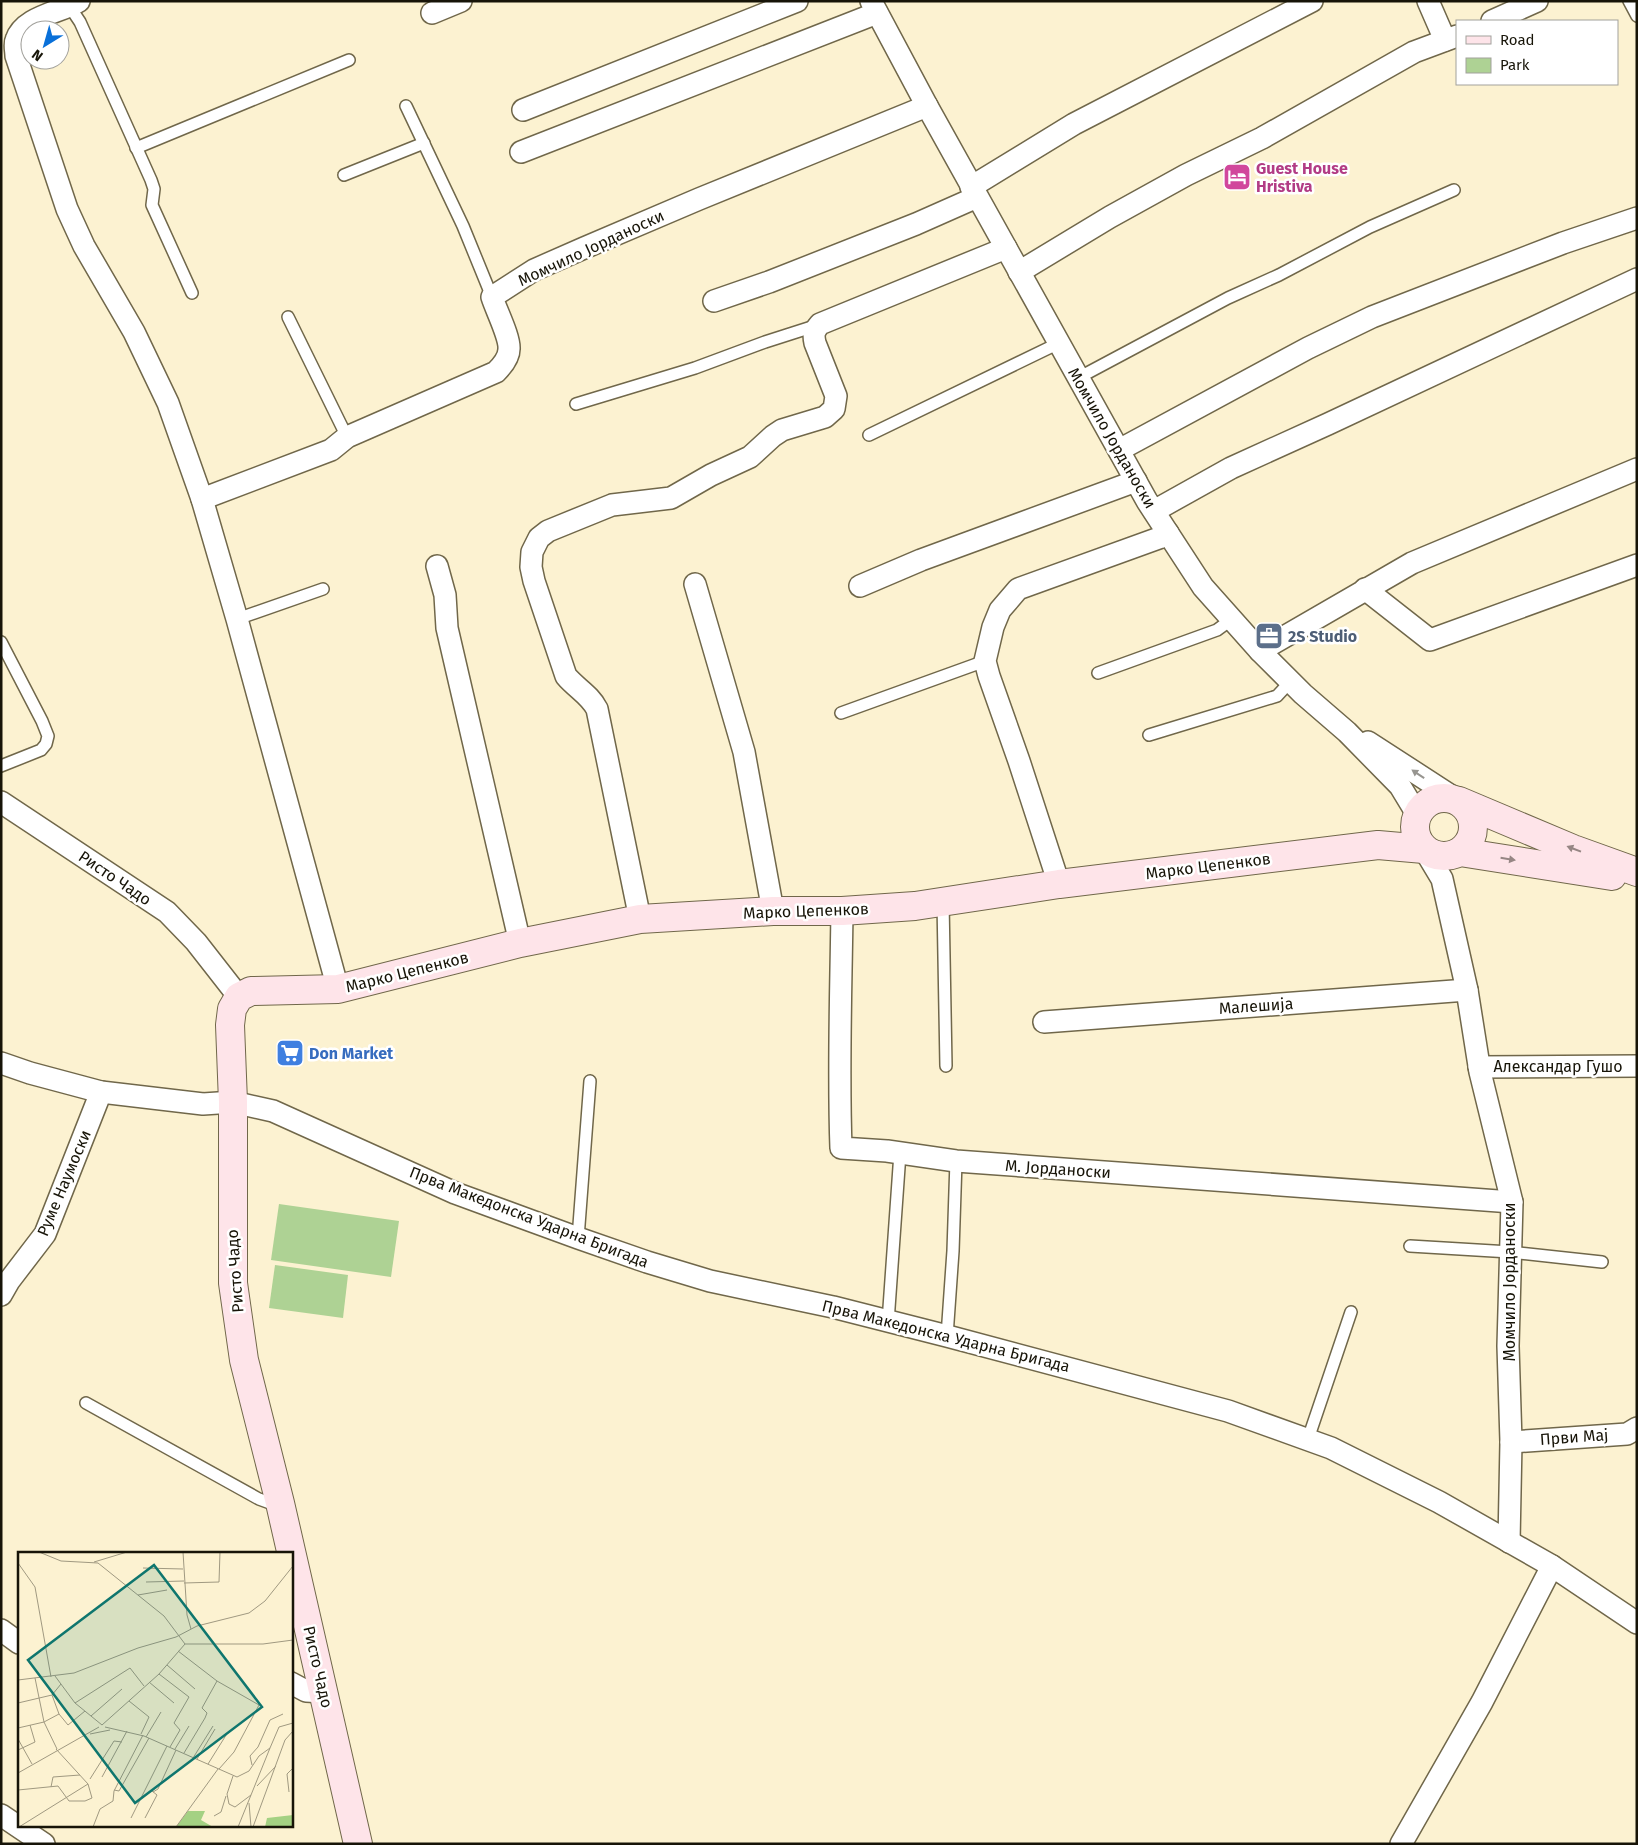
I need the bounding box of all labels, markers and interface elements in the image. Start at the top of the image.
north arrow [20,20,70,70]
legend [1456,20,1618,85]
text: Road [1500,31,1535,49]
text: N [29,45,46,65]
text: Park [1500,56,1530,74]
place label: Guest House Hristiva [1256,159,1348,196]
hotel icon: Guest House Hristiva [1222,162,1252,192]
street label: Момчило Јорданоски [515,206,667,290]
street label: Момчило Јорданоски [1064,364,1160,512]
office icon: 2S Studio [1254,621,1284,651]
place label: 2S Studio [1288,627,1357,646]
one-way arrow [1411,770,1425,779]
one-way arrow [1567,845,1582,852]
street label: Ристо Чадо [75,847,155,909]
street label: Марко Цепенков [1144,849,1272,883]
one-way arrow [1501,856,1517,864]
street label: Марко Цепенков [743,899,869,923]
street label: Марко Цепенков [344,948,470,996]
street label: Малешија [1218,994,1294,1018]
supermarket icon: Don Market [275,1038,305,1068]
place label: Don Market [309,1044,394,1063]
street label: Александар Гушо [1493,1057,1623,1076]
street label: Руме Наумоски [33,1127,95,1239]
street label: М. Јорданоски [1004,1156,1112,1182]
street label: Прва Македонска Ударна Бригада [407,1162,651,1272]
street label: Момчило Јорданоски [1500,1202,1519,1362]
street label: Ристо Чадо [223,1229,247,1313]
street label: Прва Македонска Ударна Бригада [820,1296,1072,1376]
street label: Први Мај [1539,1425,1609,1449]
inset map [18,1552,292,1828]
street label: Ристо Чадо [299,1624,337,1710]

